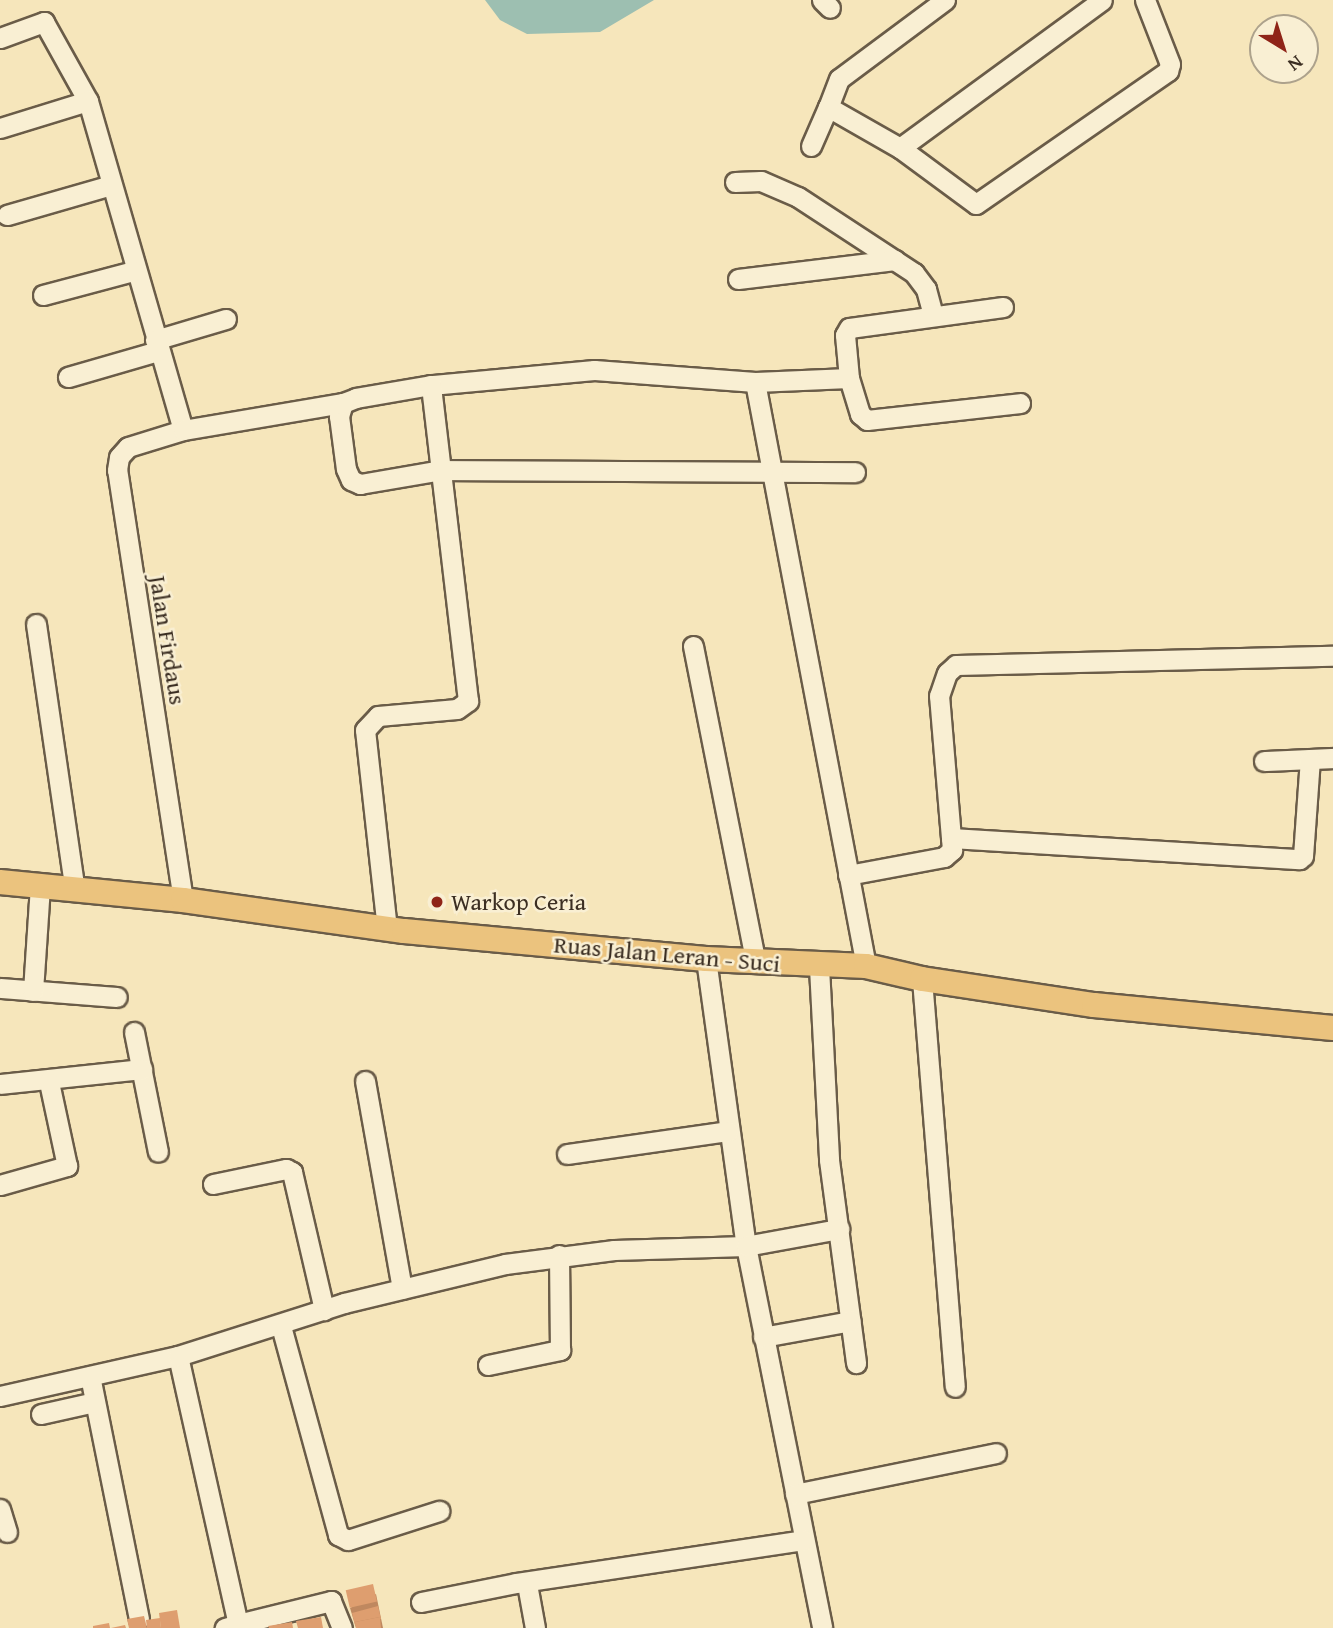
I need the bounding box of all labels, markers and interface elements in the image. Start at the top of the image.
north arrow [1249,14,1319,84]
text: N [1282,49,1309,79]
street label: Jalan Firdaus [144,573,192,707]
place label: Warkop Ceria [451,888,586,916]
marker: Warkop Ceria [429,894,445,910]
street label: Ruas Jalan Leran - Suci [553,930,781,978]

